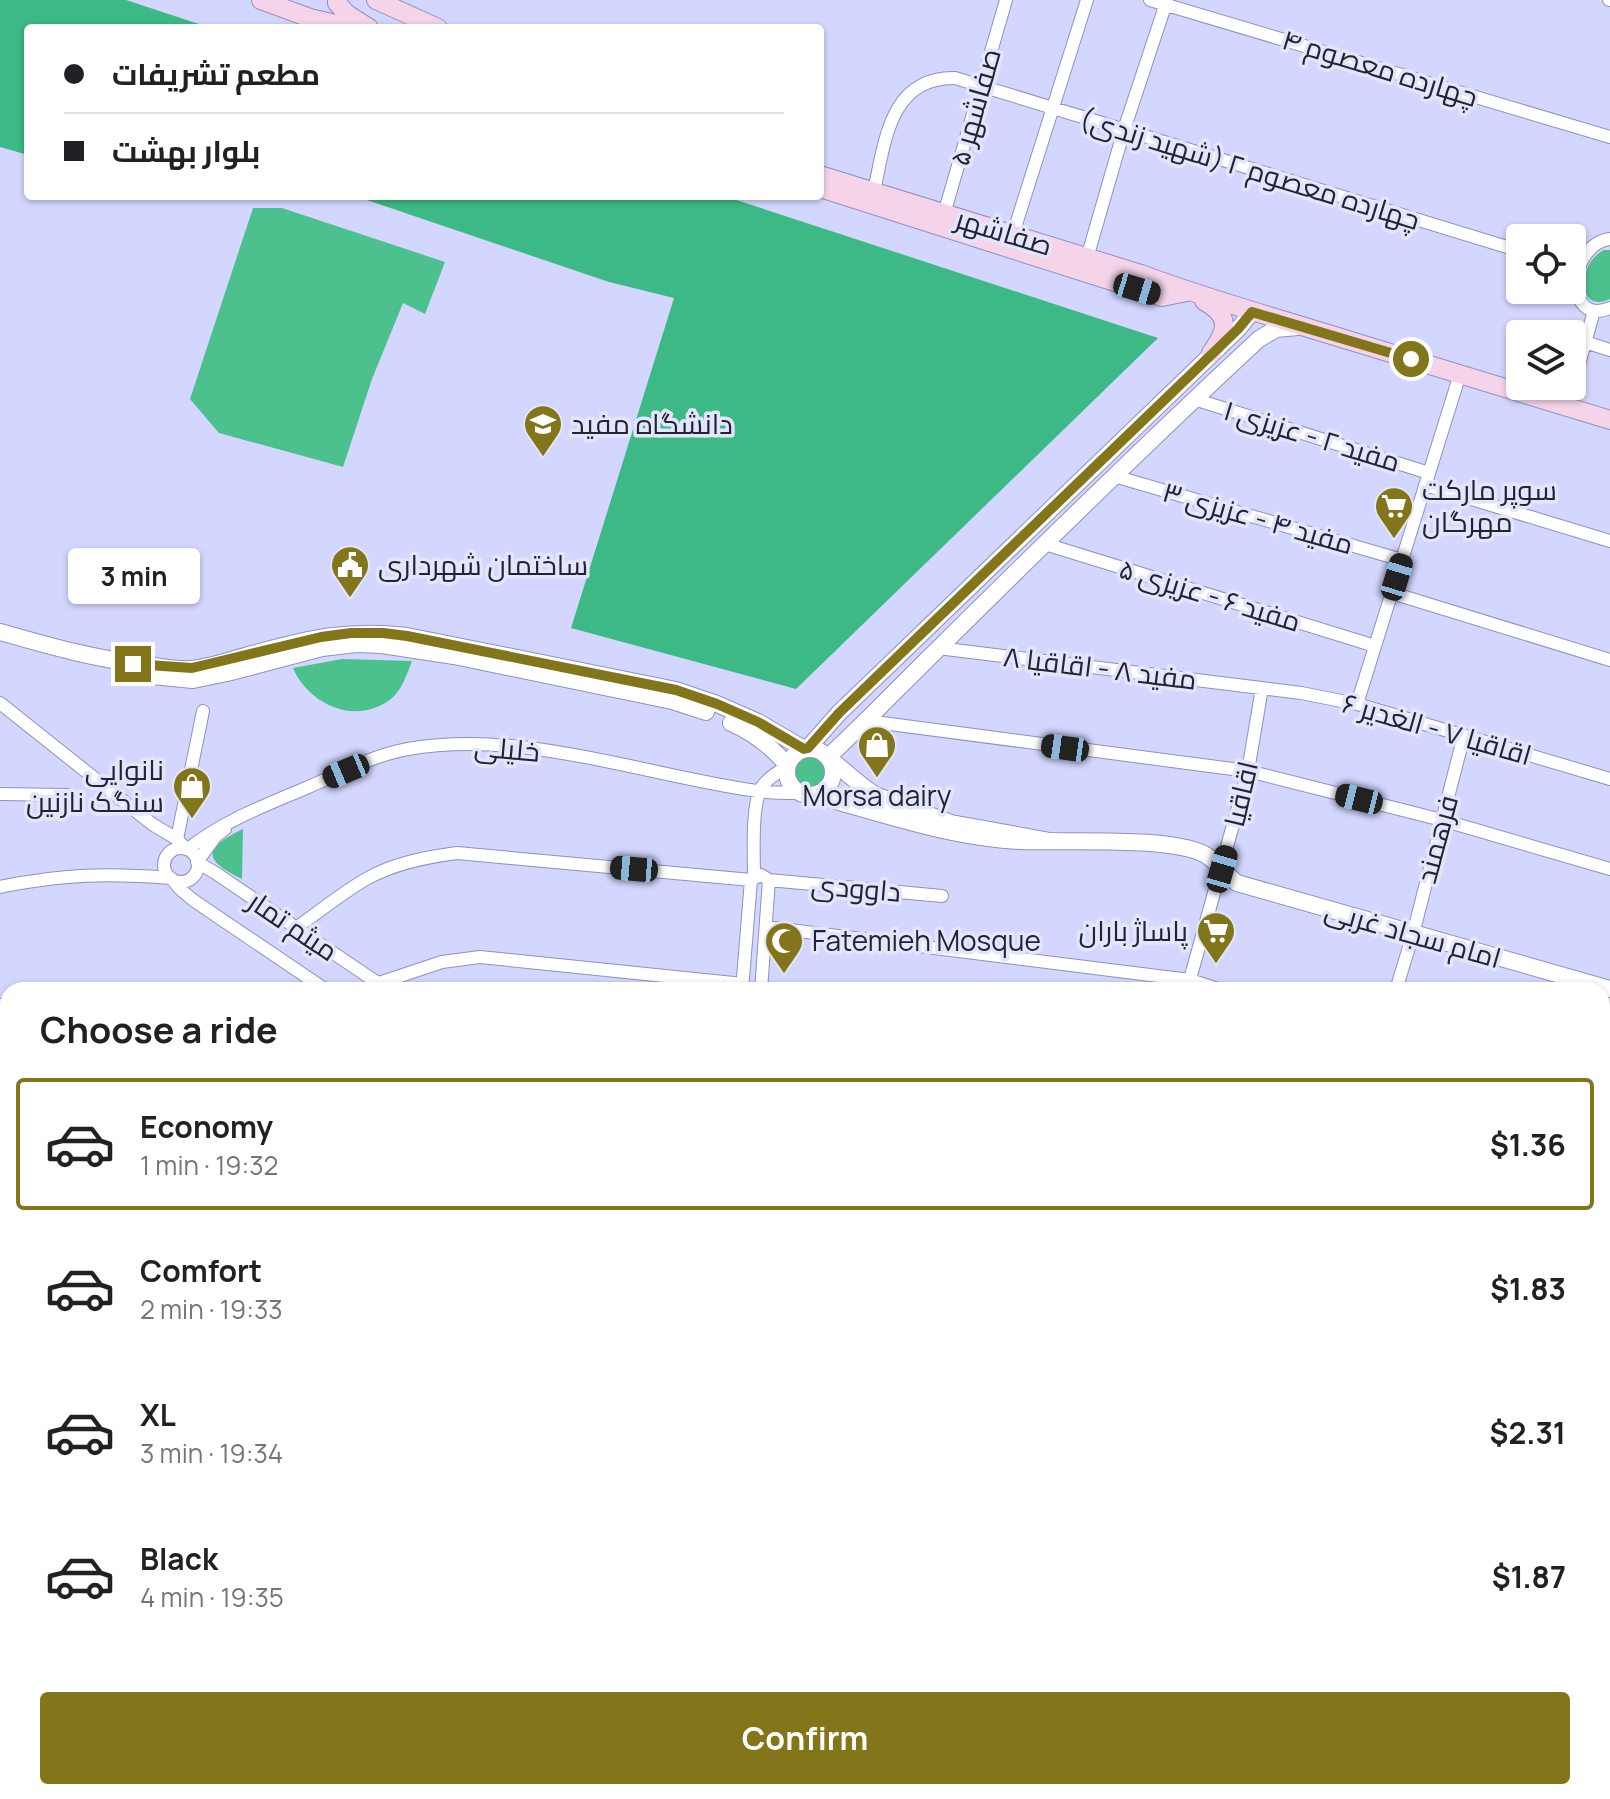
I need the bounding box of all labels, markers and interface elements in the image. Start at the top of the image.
street label: چهارده معصوم ۴ [1277,19,1483,117]
street label: صفاشهر ۵ [939,44,1009,170]
text: مطعم تشريفات [112,53,320,94]
street label: چهارده معصوم ۲ (شهید زندی) [1075,98,1425,240]
text: بلوار بهشت [112,130,260,171]
street label: صفاشهر [949,198,1057,264]
map controls [1506,224,1586,400]
button: locate [1506,224,1586,304]
car [1111,271,1163,307]
button: layers [1506,320,1586,400]
route start [1393,341,1429,377]
street label: مفید ۲ - عزیزی ۱ [1219,390,1405,480]
school or university icon: دانشگاه مفید [522,403,564,458]
place label: دانشگاه مفید [571,404,733,442]
place label: سوپر مارکت مهرگان [1422,470,1557,540]
street label: مفید ۴ - عزیزی ۳ [1158,472,1358,562]
supermarket icon: سوپر مارکت مهرگان [1373,485,1415,540]
public building icon: ساختمان شهرداری [329,544,371,599]
place label: ساختمان شهرداری [378,545,588,583]
callout: 3 min [67,548,199,604]
street label: مفید ۶ - عزیزی ۵ [1115,548,1306,640]
car [1379,551,1415,603]
text: 3 min [100,558,168,594]
street label: مفید ۸ - اقاقیا ۸ [1001,636,1199,698]
route end [115,646,151,682]
street label: اقاقیا ۷ - الغدیر ۶ [1338,683,1536,773]
shop icon: Morsa dairy [856,724,898,779]
street label: خلیلی [473,726,541,770]
car [1040,733,1090,763]
place label: نانوایی سنگک نازنین [26,750,164,820]
car [319,751,373,791]
street label: اقاقیا [1214,757,1266,830]
shop icon: نانوایی سنگک نازنین [171,765,213,820]
place label: Morsa dairy [803,776,952,814]
car [1333,782,1385,816]
street label: فرهمند [1406,790,1466,887]
car [1204,843,1240,895]
car [609,855,659,883]
street label: داوودی [810,864,903,910]
street label: میثم تمار [238,880,346,971]
street label: امام سجاد غربی [1320,890,1506,978]
supermarket icon: پاساژ باران [1195,910,1237,965]
place label: پاساژ باران [1079,911,1189,950]
mosque icon: Fatemieh Mosque [763,920,805,975]
place label: Fatemieh Mosque [812,921,1041,959]
text: Choose a ride [40,1005,278,1054]
text: Economy [140,1106,273,1147]
icon: car [44,1108,116,1180]
text: $1.36 [1490,1124,1566,1165]
text: 1 min · 19:32 [140,1147,278,1183]
text: Comfort [140,1250,262,1291]
icon: car [44,1252,116,1324]
text: $1.83 [1490,1268,1566,1309]
text: 2 min · 19:33 [140,1291,283,1327]
text: XL [140,1394,176,1435]
icon: car [44,1396,116,1468]
text: $2.31 [1490,1412,1566,1453]
text: 3 min · 19:34 [140,1435,283,1471]
text: Black [140,1538,218,1579]
icon: car [44,1540,116,1612]
text: $1.87 [1492,1556,1566,1597]
text: 4 min · 19:35 [140,1579,284,1615]
button: Confirm [40,1692,1570,1784]

